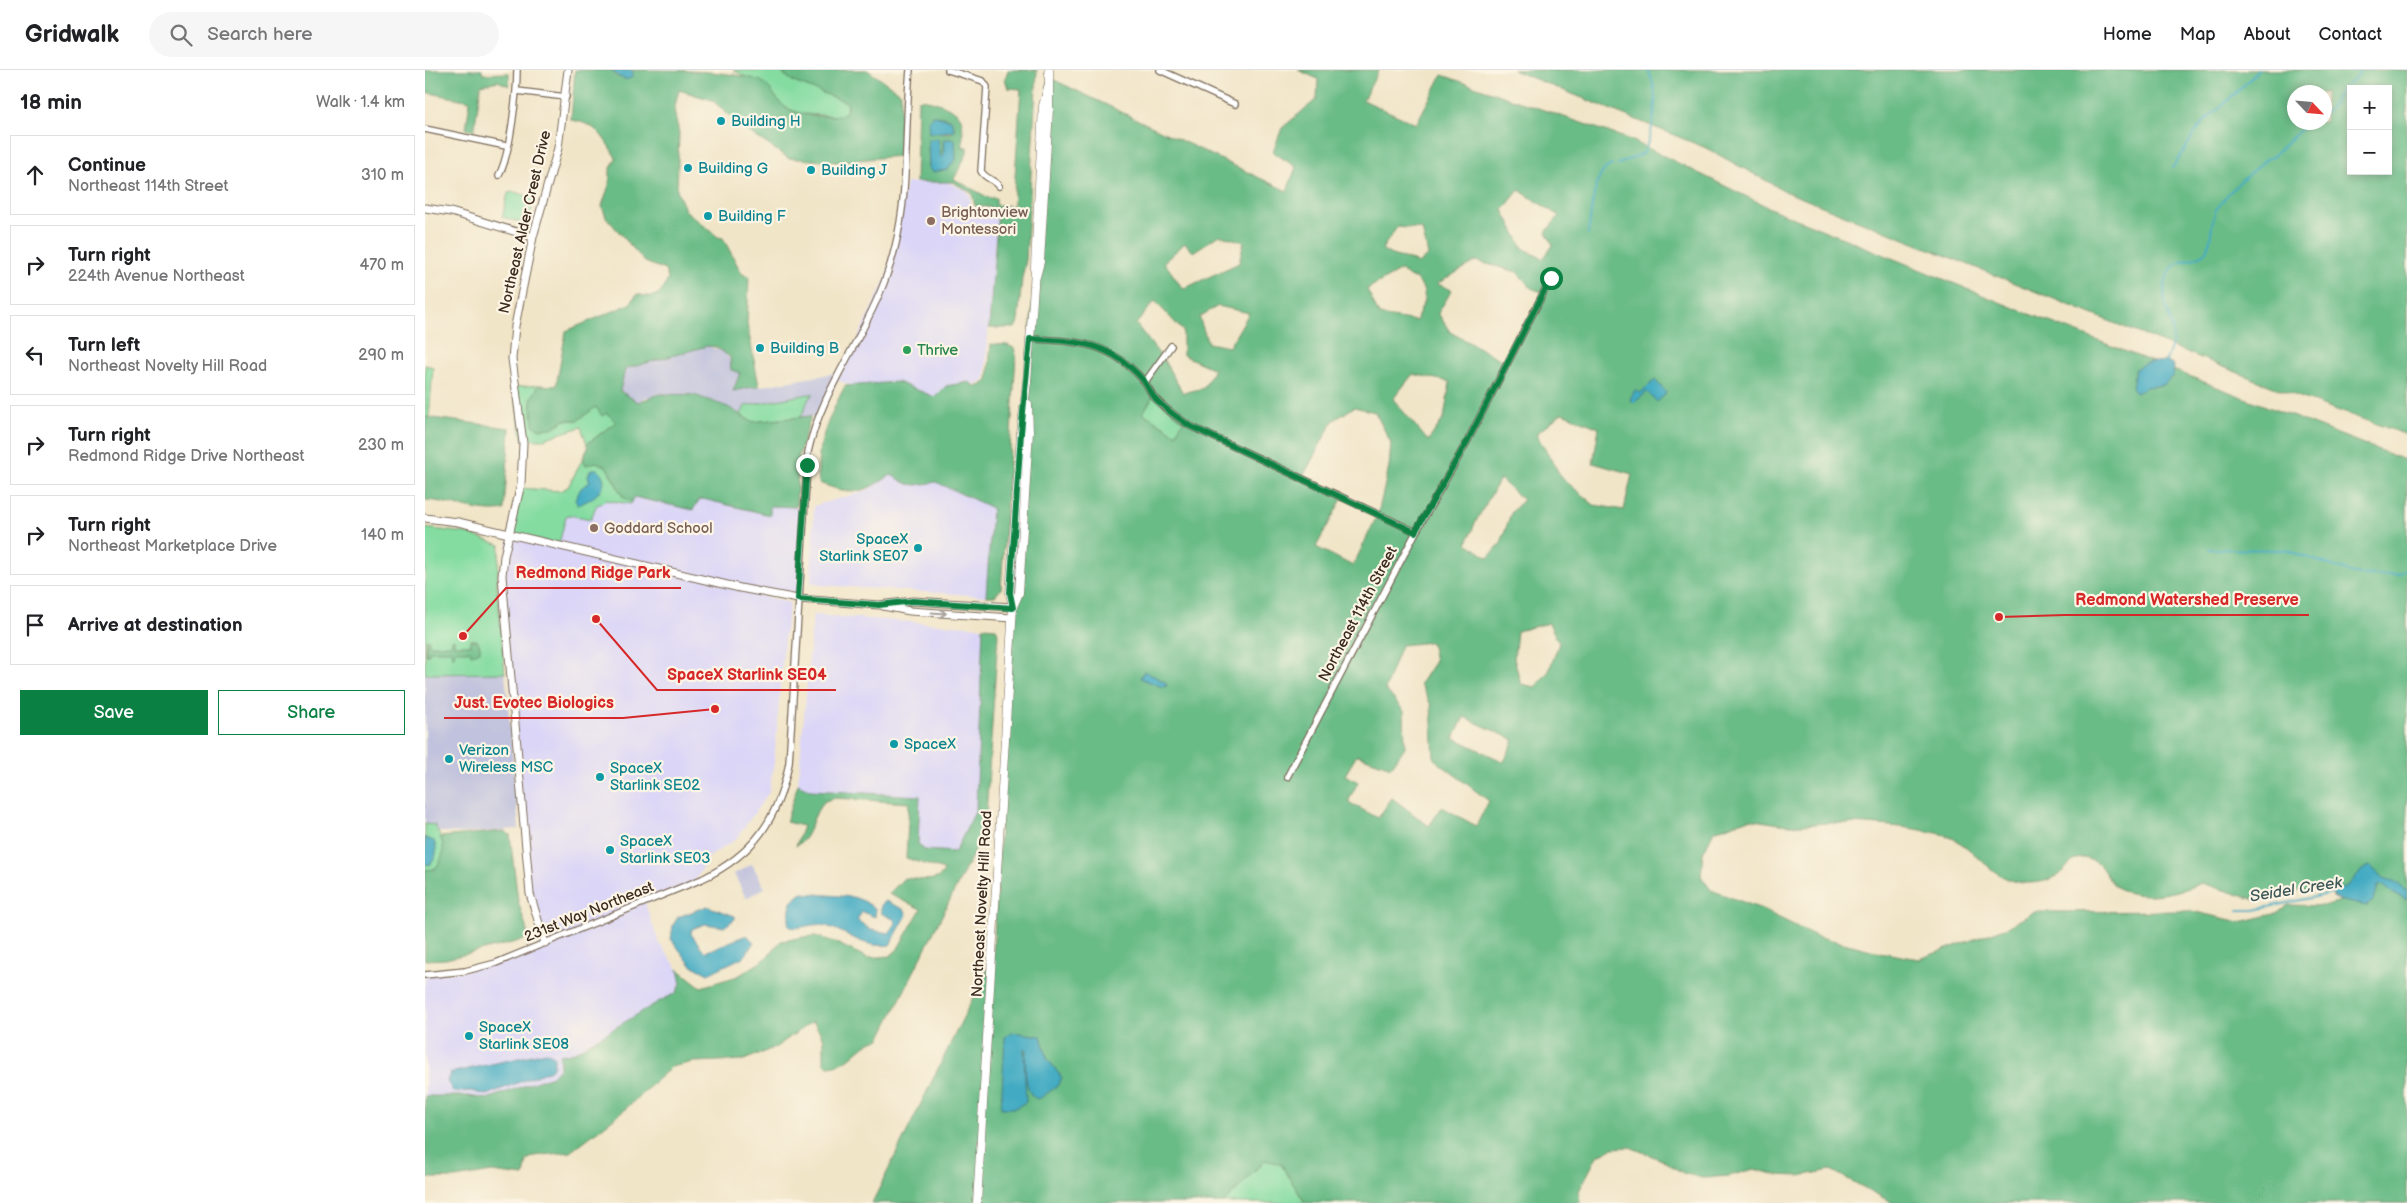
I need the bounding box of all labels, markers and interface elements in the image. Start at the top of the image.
search box [149,12,499,57]
text: Gridwalk [25,20,119,49]
icon: search [167,21,195,49]
text: Search here [207,23,312,46]
text: Home [2103,24,2152,45]
text: Map [2180,24,2216,45]
text: About [2244,24,2291,45]
text: Contact [2319,24,2382,45]
north arrow [2287,85,2332,130]
map controls [2347,85,2392,175]
button: + [2347,85,2392,130]
text: 18 min [20,90,82,115]
text: Walk · 1.4 km [316,93,405,112]
place label: Building H [731,112,801,131]
marker: Building H [715,115,727,127]
street label: Northeast Alder Crest Drive [495,129,555,315]
button: − [2347,130,2392,175]
text: Continue [68,154,146,177]
place label: Building G [698,159,768,178]
icon: ahead [21,161,49,189]
place label: Building J [821,161,888,180]
marker: Building G [682,162,694,174]
marker: Building J [805,164,817,176]
text: 310 m [361,166,404,185]
text: Northeast 114th Street [68,177,228,196]
place label: Brightonview Montessori [941,203,1028,239]
place label: Building F [718,207,786,226]
marker: Building F [702,210,714,222]
marker: Brightonview Montessori [925,215,937,227]
text: Turn right [68,244,151,267]
icon: right [21,251,49,279]
text: 470 m [359,256,404,275]
text: 224th Avenue Northeast [68,267,245,286]
route start [1540,267,1563,290]
text: Turn left [68,334,140,357]
place label: Building B [770,339,839,358]
icon: left [21,341,49,369]
place label: Thrive [917,341,958,360]
marker: Building B [754,342,766,354]
marker: Thrive [901,344,913,356]
text: 290 m [358,346,404,365]
text: Northeast Novelty Hill Road [68,357,267,376]
text: Turn right [68,424,151,447]
icon: right [21,431,49,459]
text: 230 m [358,436,404,455]
text: Redmond Ridge Drive Northeast [68,447,304,466]
route end [796,454,819,477]
text: Turn right [68,514,151,537]
place label: Goddard School [604,519,713,538]
icon: right [21,521,49,549]
marker: Goddard School [588,522,600,534]
text: 140 m [361,526,404,545]
place label: SpaceX Starlink SE07 [819,530,909,566]
text: Northeast Marketplace Drive [68,537,277,556]
marker: SpaceX Starlink SE07 [912,542,924,554]
street label: Northeast 114th Street [1314,543,1402,685]
callout: Redmond Ridge Park [506,557,681,588]
text: Redmond Ridge Park [516,564,671,583]
callout: Redmond Watershed Preserve [2065,584,2309,615]
text: Redmond Watershed Preserve [2075,591,2299,610]
one-way arrow [930,608,946,618]
icon: arrive [21,611,49,639]
text: Arrive at destination [68,614,243,637]
callout: SpaceX Starlink SE04 [657,659,836,690]
text: SpaceX Starlink SE04 [667,666,827,685]
callout: Just. Evotec Biologics [444,687,623,718]
button: Save [20,690,208,735]
button: Share [218,690,405,735]
text: Just. Evotec Biologics [454,694,614,713]
place label: SpaceX [904,735,956,754]
marker: SpaceX [888,738,900,750]
place label: Verizon Wireless MSC [459,741,554,777]
marker: Verizon Wireless MSC [443,753,455,765]
place label: SpaceX Starlink SE02 [610,759,700,795]
marker: SpaceX Starlink SE02 [594,771,606,783]
street label: Northeast Novelty Hill Road [968,810,996,998]
place label: SpaceX Starlink SE03 [620,832,711,868]
marker: SpaceX Starlink SE03 [604,844,616,856]
water label: Seidel Creek [2248,873,2345,907]
street label: 231st Way Northeast [521,877,657,947]
place label: SpaceX Starlink SE08 [479,1018,569,1054]
marker: SpaceX Starlink SE08 [463,1030,475,1042]

